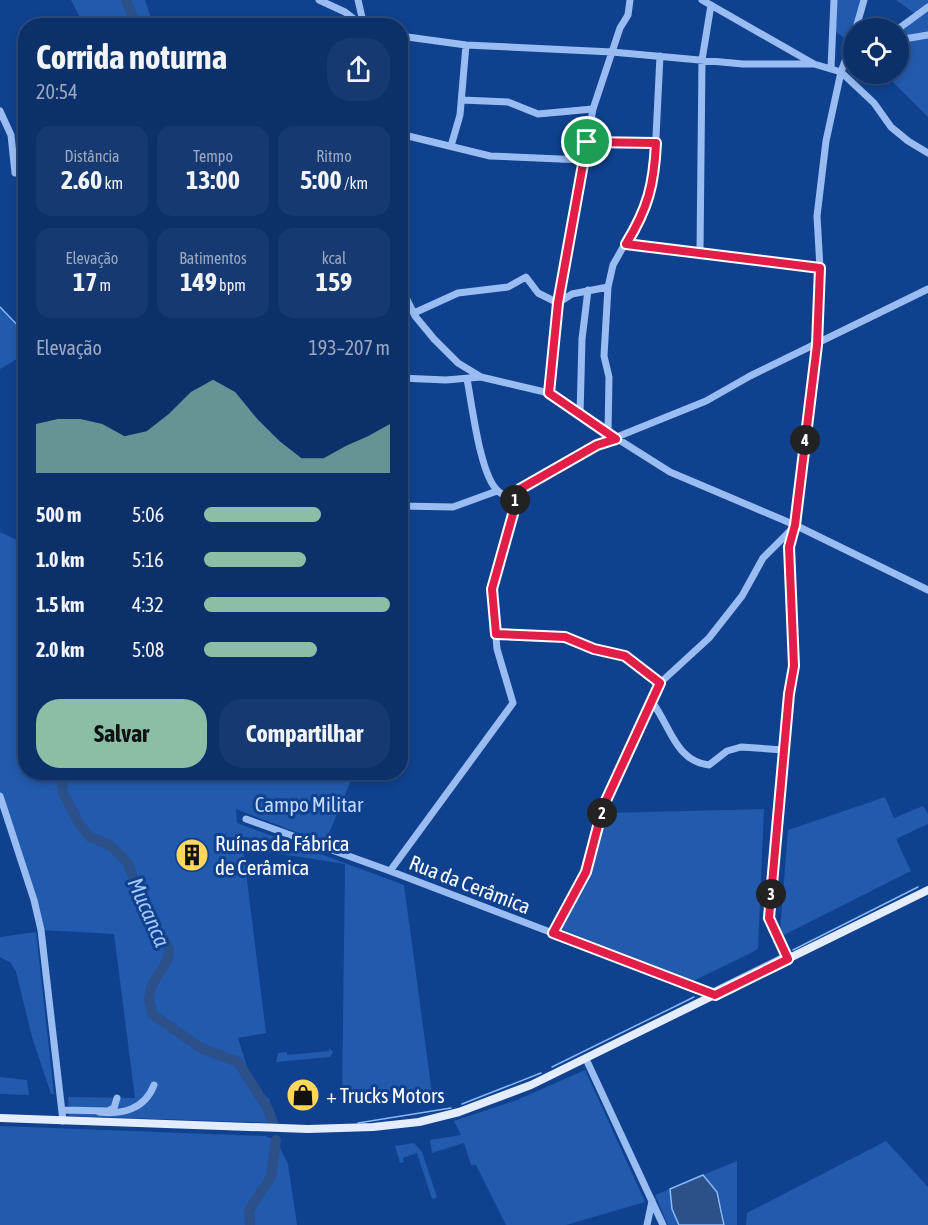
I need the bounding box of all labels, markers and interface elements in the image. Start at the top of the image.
map controls [843,18,909,84]
button: locate [843,18,909,84]
text: Corrida noturna [36,38,227,76]
button: share [327,38,390,101]
text: 20:54 [36,80,78,103]
pin [561,116,612,167]
icon: arrive [570,125,603,158]
text: Distância [64,147,120,165]
text: Tempo [193,147,233,165]
text: Ritmo [316,147,352,165]
text: 2.60 [61,165,102,195]
text: 13:00 [186,165,240,195]
text: 5:00 [300,165,342,195]
text: km [102,174,123,192]
text: /km [342,174,368,192]
text: Elevação [66,249,118,267]
text: Batimentos [179,249,247,267]
text: kcal [322,249,346,267]
text: 17 [73,267,97,297]
text: 149 [180,267,217,297]
text: 159 [316,267,352,297]
text: m [97,276,111,294]
text: bpm [217,276,246,294]
text: Elevação [36,336,102,359]
text: 193–207 m [308,336,390,359]
pin: 4 [790,425,820,455]
text: 4 [801,431,809,449]
pin: 1 [500,485,530,515]
text: 1 [511,491,519,509]
text: 500 m [36,503,81,526]
text: 5:06 [132,503,164,526]
text: 1.0 km [36,548,84,571]
text: 5:16 [132,548,164,571]
text: 1.5 km [36,593,84,616]
text: 4:32 [132,593,164,616]
text: 2.0 km [36,638,84,661]
text: 5:08 [132,638,164,661]
button: Salvar [36,699,207,768]
button: Compartilhar [219,699,390,768]
park label: Campo Militar [255,792,364,816]
pin: 2 [587,798,617,828]
text: 2 [598,804,606,822]
place label: Ruínas da Fábrica de Cerâmica [215,831,350,879]
building icon: Ruínas da Fábrica de Cerâmica [174,837,210,873]
street label: Rua da Cerâmica [406,850,534,918]
water label: Mucanca [122,873,176,951]
pin: 3 [756,879,786,909]
text: 3 [767,885,775,903]
shop icon: + Trucks Motors [285,1077,321,1113]
place label: + Trucks Motors [326,1083,445,1107]

